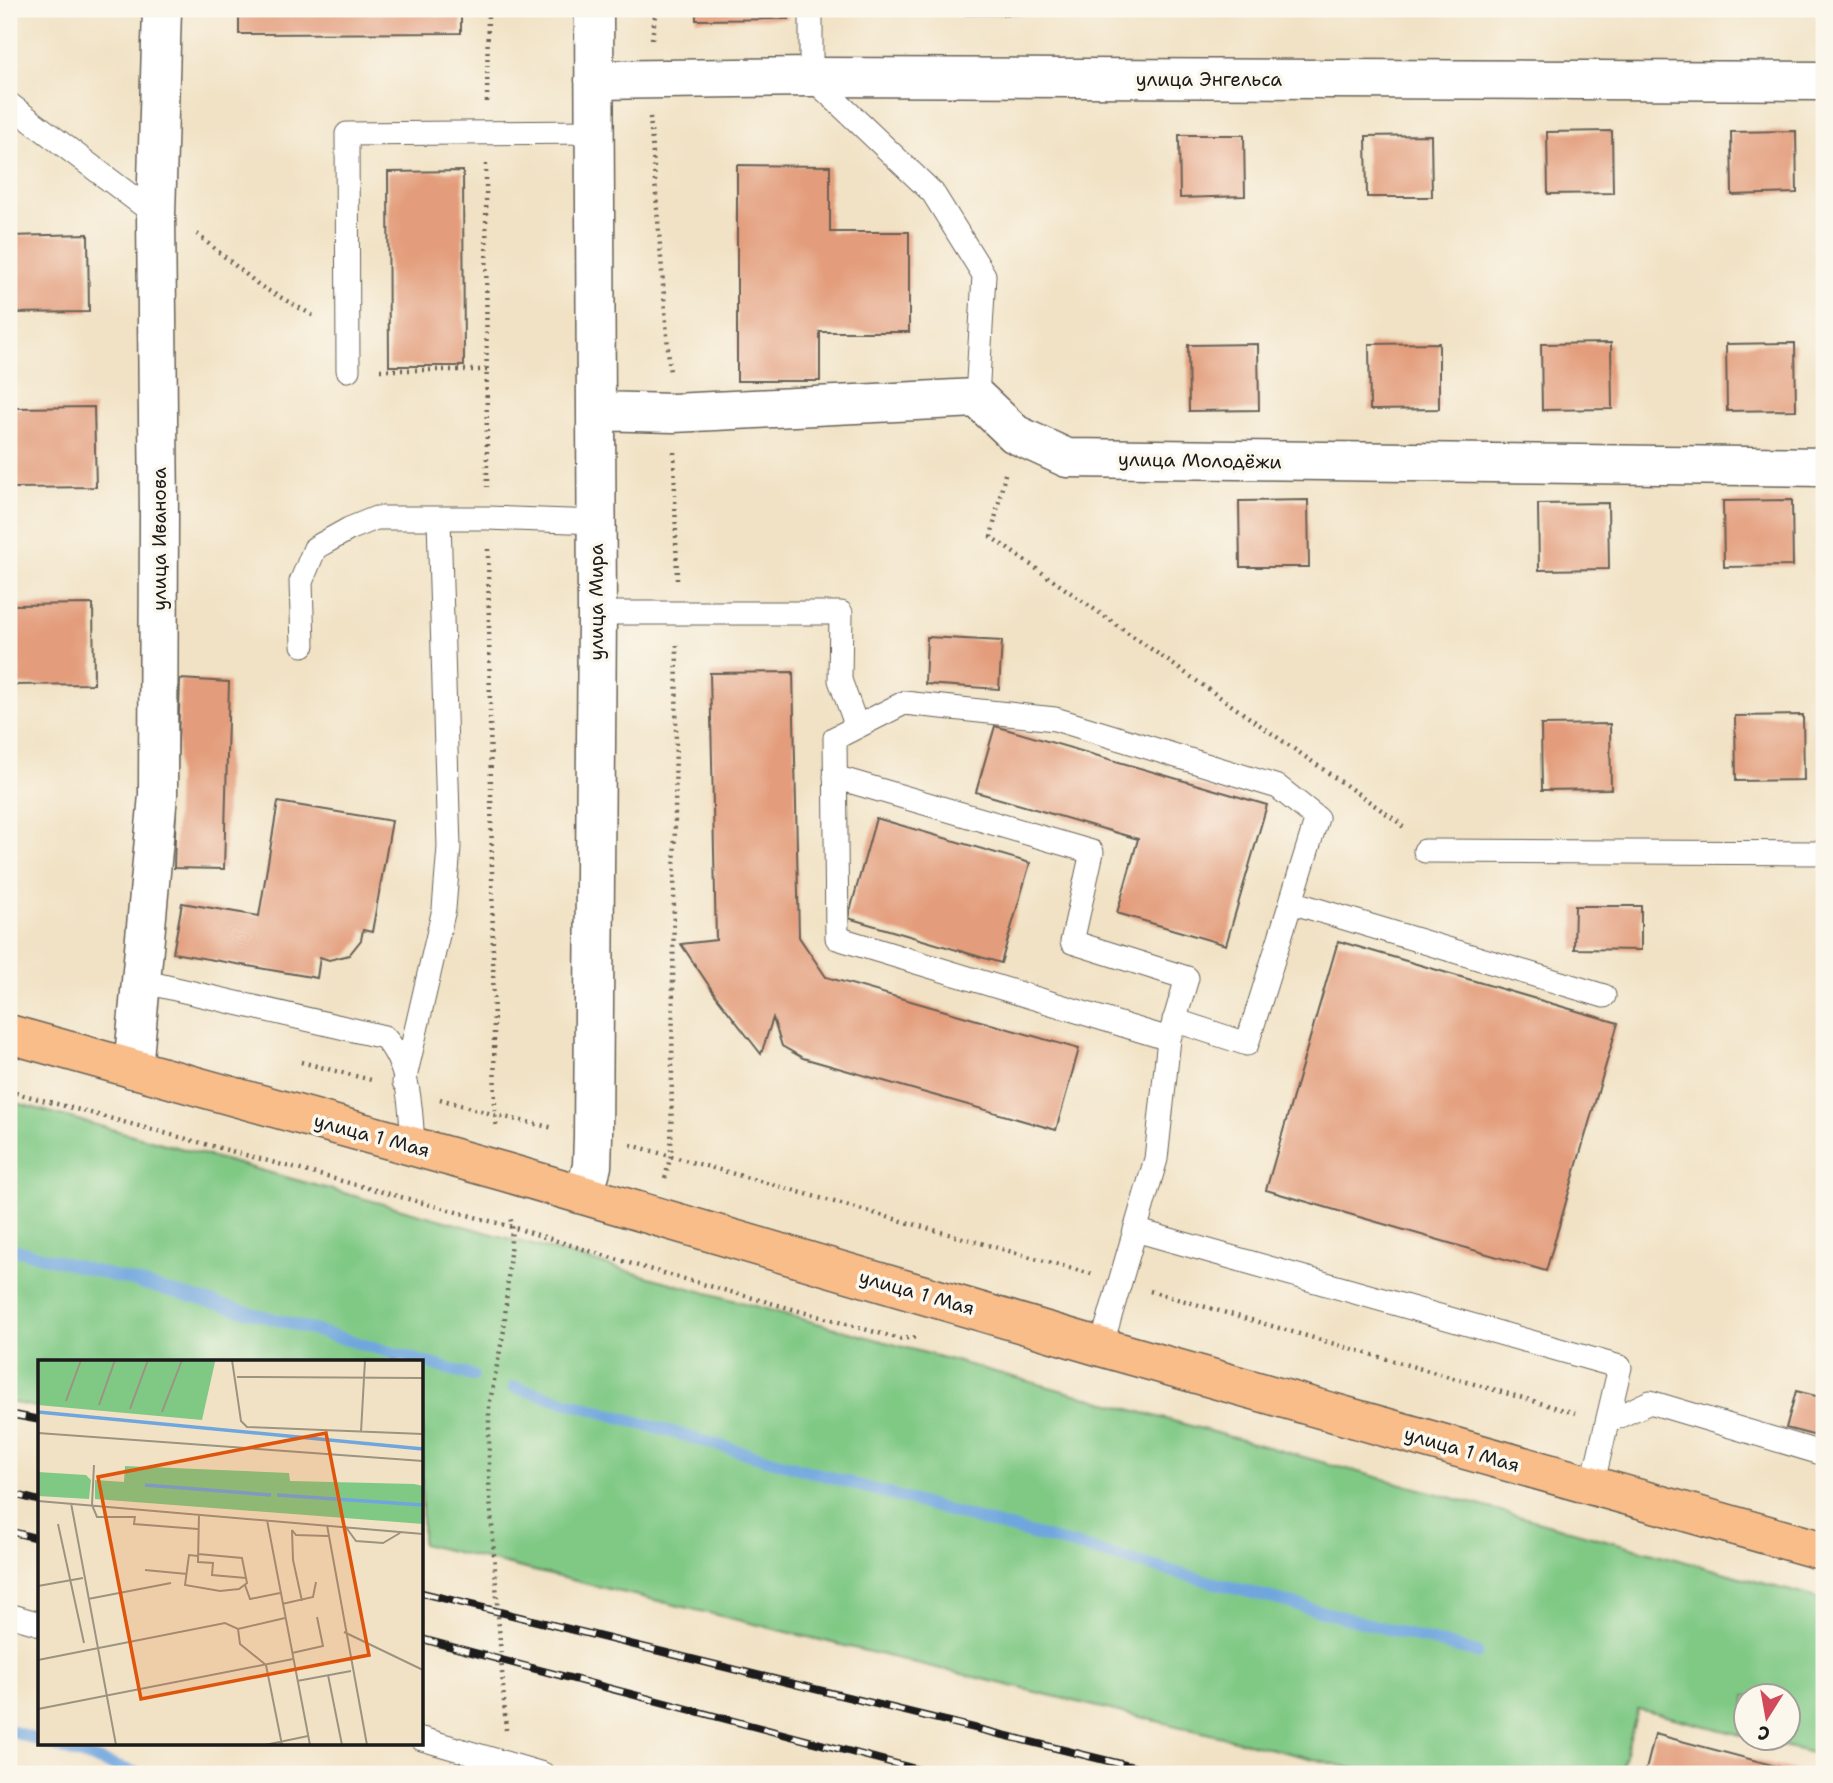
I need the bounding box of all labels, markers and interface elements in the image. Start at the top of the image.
street label: улица Энгельса [1136,67,1282,92]
street label: улица Молодёжи [1118,447,1282,474]
street label: улица Иванова [147,467,172,611]
street label: улица Мира [584,543,609,661]
street label: улица 1 Мая [311,1108,433,1163]
street label: улица 1 Мая [856,1264,977,1321]
inset map [38,1360,424,1744]
street label: улица 1 Мая [1401,1421,1522,1478]
north arrow [1731,1682,1801,1752]
text: С [1756,1720,1772,1747]

